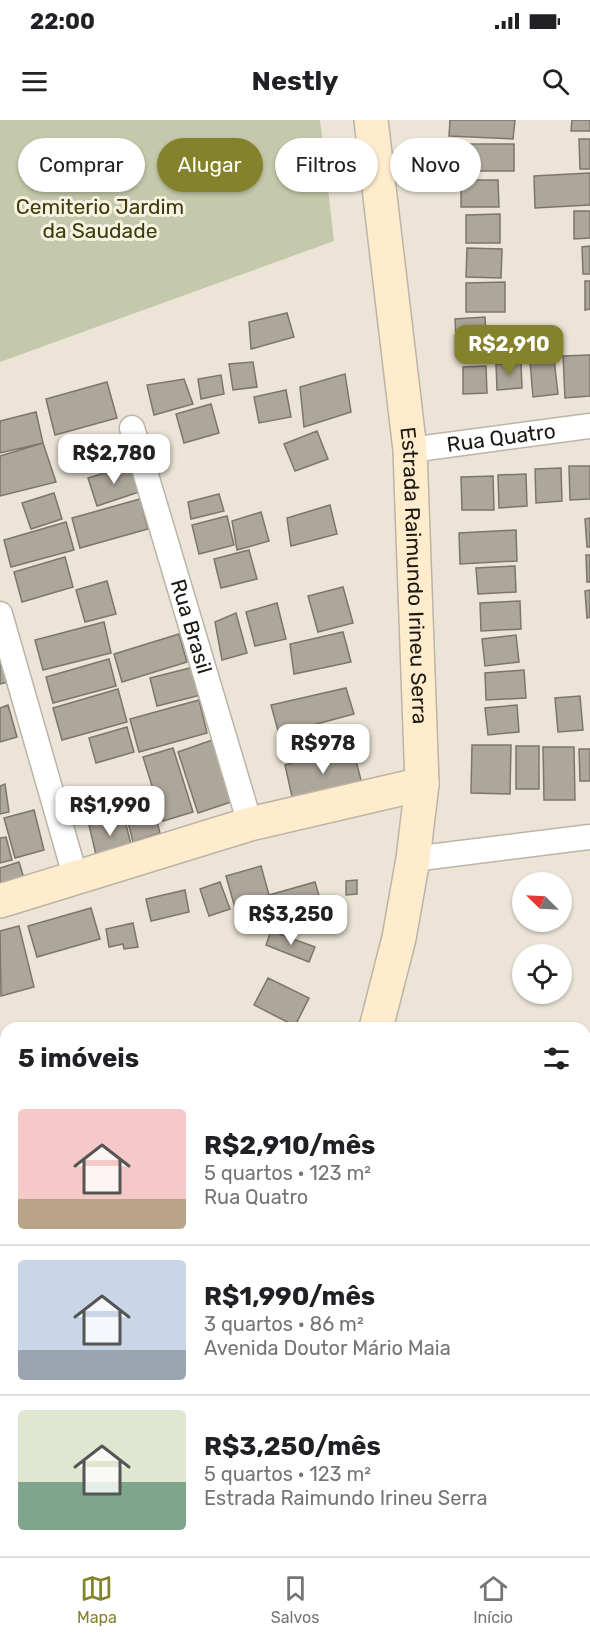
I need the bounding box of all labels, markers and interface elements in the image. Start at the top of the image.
text: 22:00 [30,8,95,35]
icon: menu [18,65,51,98]
text: Nestly [252,65,338,97]
icon: search [539,65,572,98]
chip: Comprar [18,138,145,192]
chip: Alugar [157,138,263,192]
chip: Filtros [275,138,378,192]
chip: Novo [390,138,481,192]
park label: Cemiterio Jardim da Saudade [16,194,184,243]
pin: R$2,910 [454,325,564,376]
text: R$2,910 [468,332,550,356]
street label: Rua Quatro [445,418,557,457]
street label: Estrada Raimundo Irineu Serra [395,425,433,725]
pin: R$2,780 [59,434,169,485]
text: R$2,780 [72,441,156,465]
street label: Rua Brasil [166,576,217,677]
pin: R$978 [281,724,365,775]
text: R$978 [291,731,356,755]
pin: R$1,990 [55,786,165,837]
text: R$1,990 [69,793,151,817]
north arrow [512,872,572,932]
map controls [512,872,572,1004]
pin: R$3,250 [236,895,346,946]
text: R$3,250 [248,902,334,926]
button: locate [512,944,572,1004]
icon: filters [540,1042,573,1075]
text: 5 imóveis [18,1043,139,1074]
text: R$2,910/mês [204,1130,375,1161]
icon: home [66,1133,138,1205]
text: 5 quartos · 123 m² [204,1161,371,1185]
text: Rua Quatro [204,1185,308,1209]
text: R$1,990/mês [204,1281,375,1312]
icon: home [66,1284,138,1356]
text: 3 quartos · 86 m² [204,1312,364,1336]
text: Avenida Doutor Mário Maia [204,1336,451,1360]
text: R$3,250/mês [204,1431,381,1462]
icon: home [66,1434,138,1506]
text: 5 quartos · 123 m² [204,1462,371,1486]
text: Estrada Raimundo Irineu Serra [204,1486,488,1510]
tab: Mapa [77,1572,117,1627]
tab: Salvos [271,1572,319,1627]
tab: Início [473,1572,513,1627]

